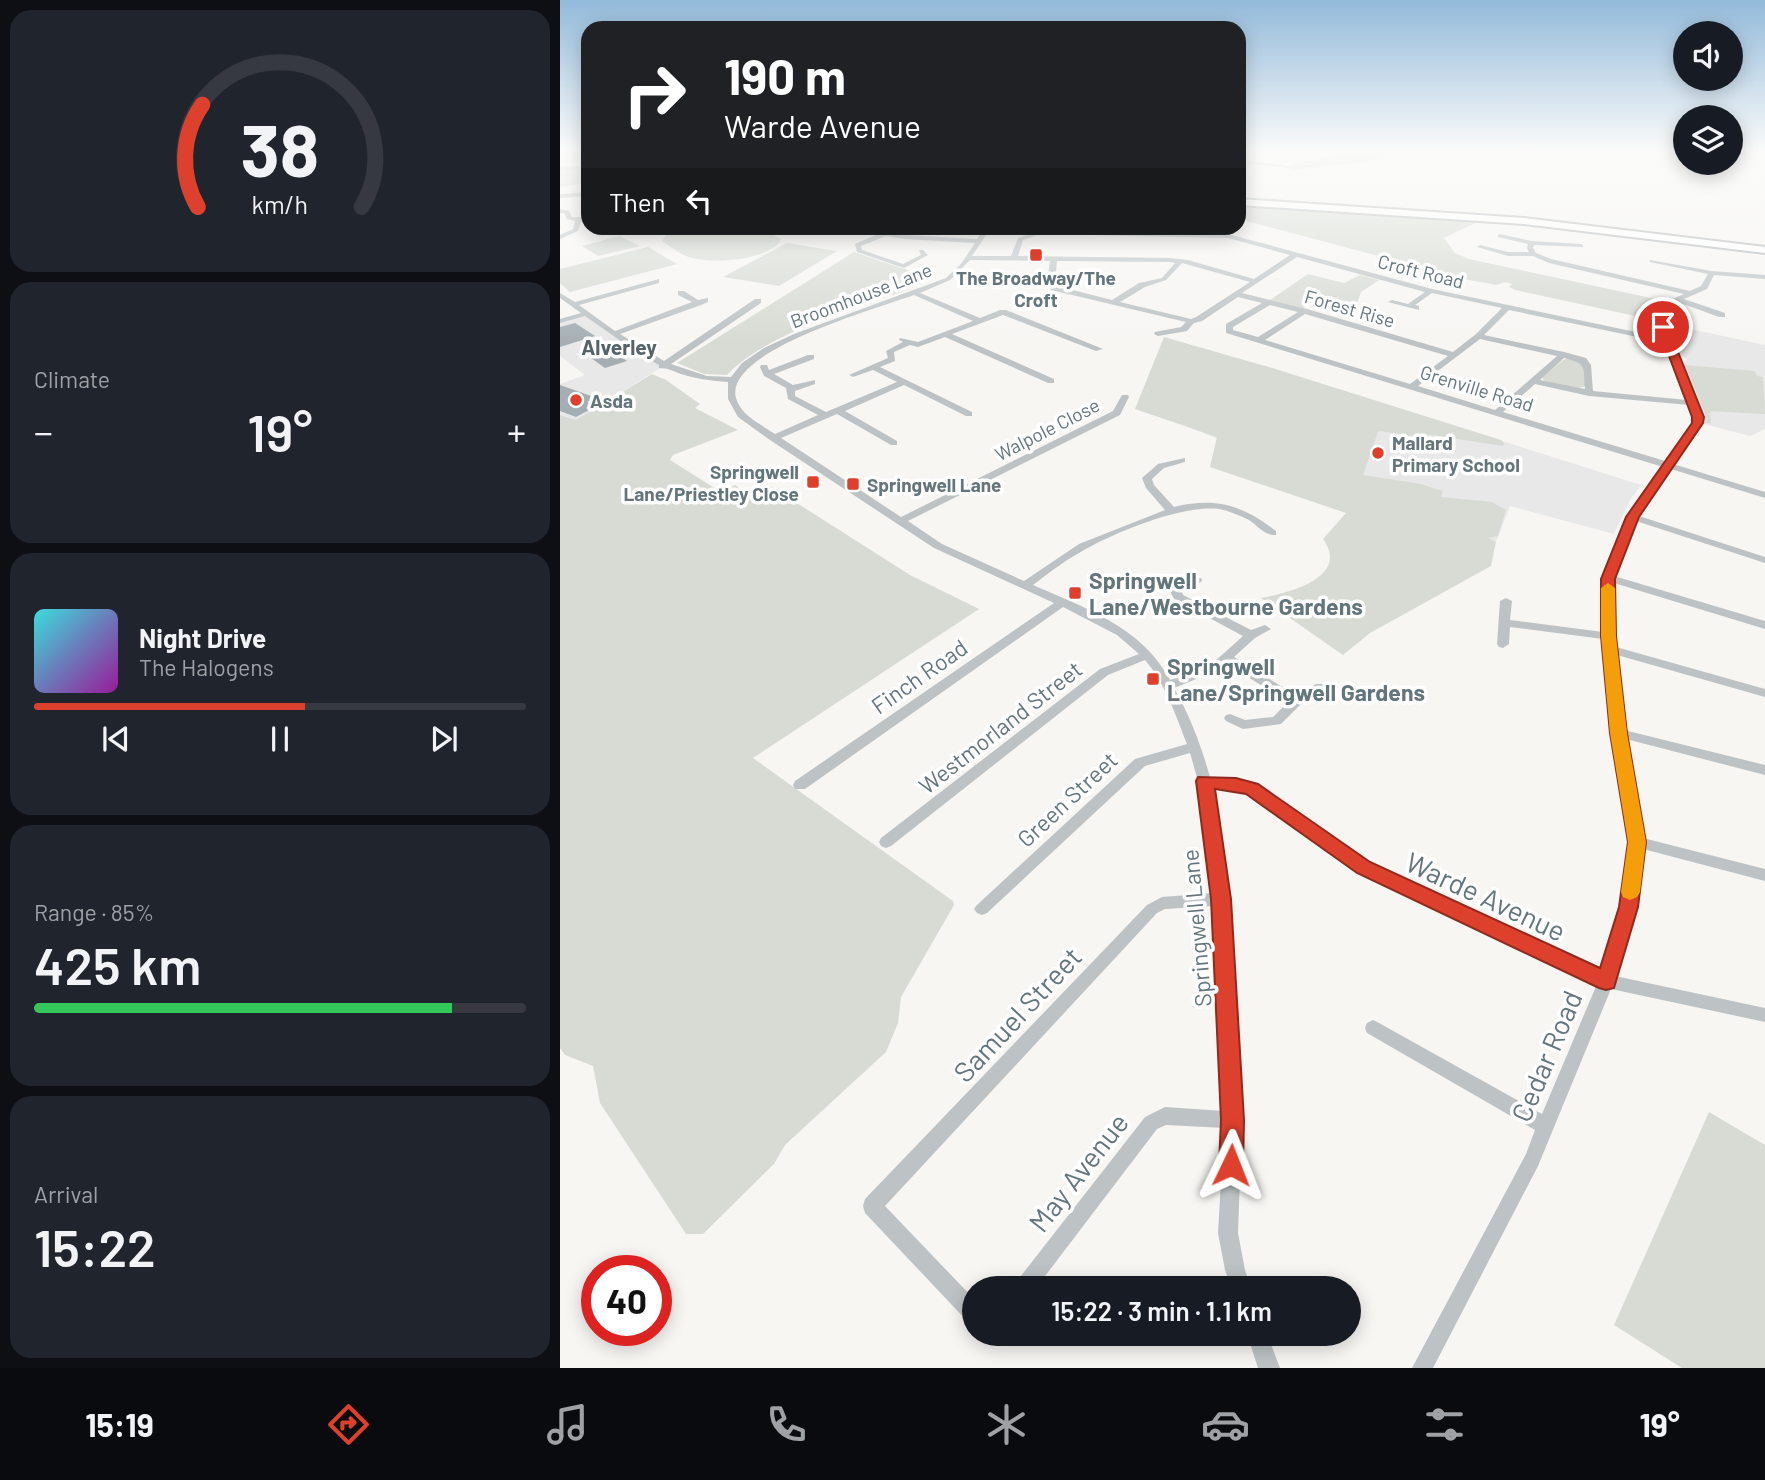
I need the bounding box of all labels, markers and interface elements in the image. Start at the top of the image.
map controls [1673,21,1743,175]
button: sound [1673,21,1743,91]
text: 190 m [724,46,846,105]
icon: right [609,49,700,140]
text: 38 [241,104,319,192]
button: layers [1673,105,1743,175]
text: Warde Avenue [724,106,921,144]
icon: left [680,182,718,220]
text: Then [609,186,666,217]
text: km/h [252,189,308,219]
marker: The Broadway/The Croft [1028,247,1044,263]
street label: Croft Road [1375,249,1467,293]
street label: Broomhouse Lane [787,257,935,333]
place label: The Broadway/The Croft [956,266,1116,311]
street label: Forest Rise [1302,284,1398,332]
pin [1633,297,1693,357]
icon: arrive [1644,308,1682,346]
district label: Alverley [581,334,657,359]
street label: Grenville Road [1418,360,1536,416]
text: Climate [34,365,110,393]
place label: Asda [590,389,633,412]
marker: Asda [568,392,584,408]
street label: Walpole Close [991,393,1103,465]
text: 19° [247,400,313,462]
text: − [34,408,53,454]
text: + [507,408,526,454]
place label: Mallard Primary School [1392,431,1520,476]
marker: Mallard Primary School [1370,445,1386,461]
place label: Springwell Lane/Priestley Close [623,460,799,505]
place label: Springwell Lane [867,473,1001,496]
marker: Springwell Lane/Priestley Close [805,474,821,490]
marker: Springwell Lane [845,476,861,492]
place label: Springwell Lane/Westbourne Gardens [1089,566,1363,620]
marker: Springwell Lane/Westbourne Gardens [1067,585,1083,601]
text: Night Drive [139,622,266,653]
street label: Finch Road [866,633,972,719]
place label: Springwell Lane/Springwell Gardens [1167,652,1425,706]
text: The Halogens [139,653,274,681]
street label: Westmorland Street [913,655,1087,799]
marker: Springwell Lane/Springwell Gardens [1145,671,1161,687]
icon: previous [97,720,135,758]
icon: pause [261,720,299,758]
icon: next [425,720,463,758]
street label: Green Street [1011,746,1123,852]
street label: Warde Avenue [1401,844,1571,948]
street label: Springwell Lane [1175,848,1217,1008]
text: Range · 85% [34,898,154,926]
text: 425 km [34,933,201,995]
street label: Samuel Street [946,939,1088,1089]
street label: Cedar Road [1503,985,1589,1127]
street label: May Avenue [1021,1106,1135,1238]
position arrow [1194,1128,1268,1202]
text: Arrival [34,1180,98,1208]
text: 15:22 [34,1215,156,1277]
speed limit sign: 40 [581,1255,672,1346]
text: 15:22 · 3 min · 1.1 km [1051,1295,1272,1326]
icon: directions [324,1400,373,1449]
icon: music [543,1400,592,1449]
icon: phone [762,1400,811,1449]
icon: climate [982,1400,1031,1449]
icon: car [1201,1400,1250,1449]
icon: filters [1420,1400,1469,1449]
text: 15:19 [85,1405,154,1443]
text: 19° [1639,1405,1680,1443]

